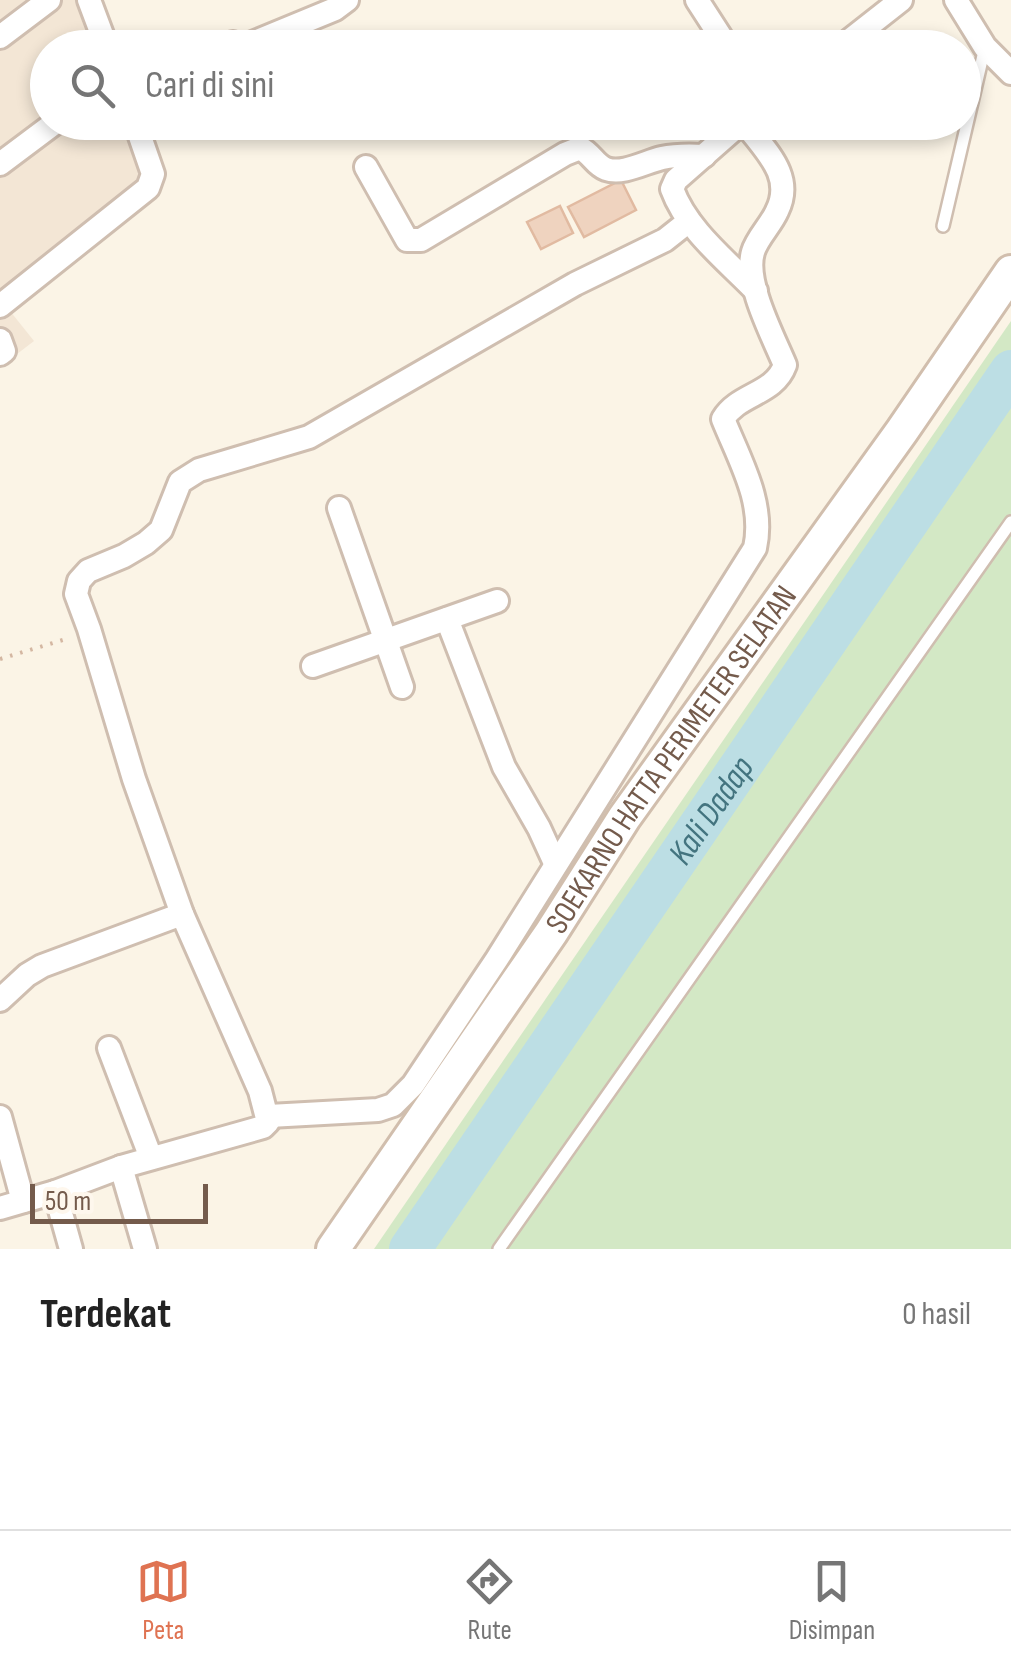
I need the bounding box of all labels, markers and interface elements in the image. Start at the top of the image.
search box [30,30,981,140]
icon: search [65,58,120,113]
text: Cari di sini [145,63,274,108]
street label: SOEKARNO HATTA PERIMETER SELATAN [538,578,806,941]
water label: Kali Dadap [660,748,764,873]
scale bar [30,1179,208,1224]
text: 50 m [45,1185,91,1218]
text: Terdekat [40,1289,171,1340]
text: 0 hasil [902,1295,971,1334]
tab: Peta [136,1554,191,1647]
tab: Rute [462,1554,517,1647]
tab: Disimpan [789,1554,875,1647]

